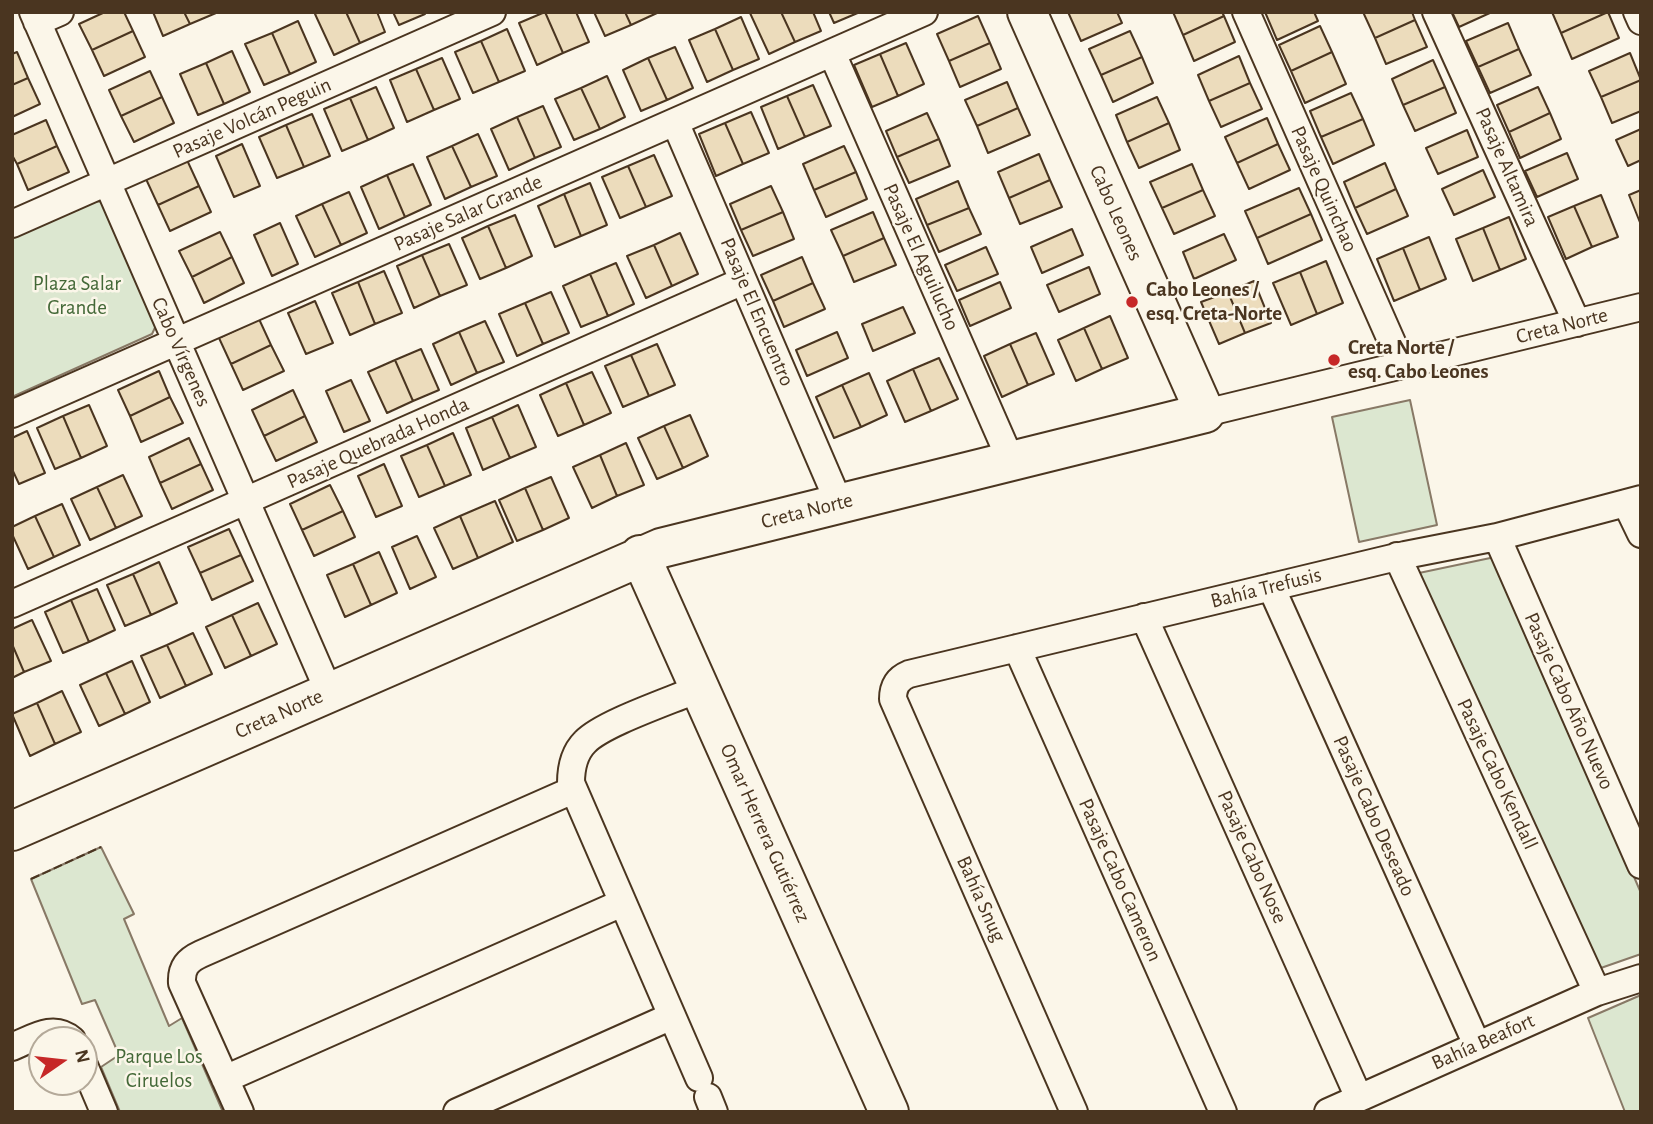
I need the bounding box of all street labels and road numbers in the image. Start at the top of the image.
street label: Pasaje Volcán Peguin [169,72,335,164]
street label: Pasaje Altamira [1469,103,1545,231]
street label: Pasaje Quinchao [1285,122,1363,256]
street label: Cabo Leones [1084,161,1148,265]
street label: Pasaje Salar Grande [390,169,546,257]
street label: Pasaje El Aguilucho [877,180,965,334]
street label: Pasaje El Encuentro [714,234,800,390]
street label: Cabo Vírgenes [146,293,216,411]
street label: Creta Norte [1513,302,1611,350]
street label: Pasaje Quebrada Honda [283,392,473,494]
street label: Creta Norte [758,487,856,535]
street label: Bahía Trefusis [1208,562,1324,614]
street label: Pasaje Cabo Año Nuevo [1519,608,1619,794]
street label: Creta Norte [231,683,327,745]
street label: Pasaje Cabo Kendall [1451,694,1543,854]
street label: Pasaje Cabo Deseado [1327,732,1421,900]
street label: Omar Herrera Gutiérrez [714,740,816,926]
street label: Pasaje Cabo Nose [1211,786,1293,928]
street label: Pasaje Cabo Cameron [1073,794,1167,966]
street label: Bahía Snug [951,852,1011,946]
street label: Bahía Beafort [1428,1008,1538,1076]

